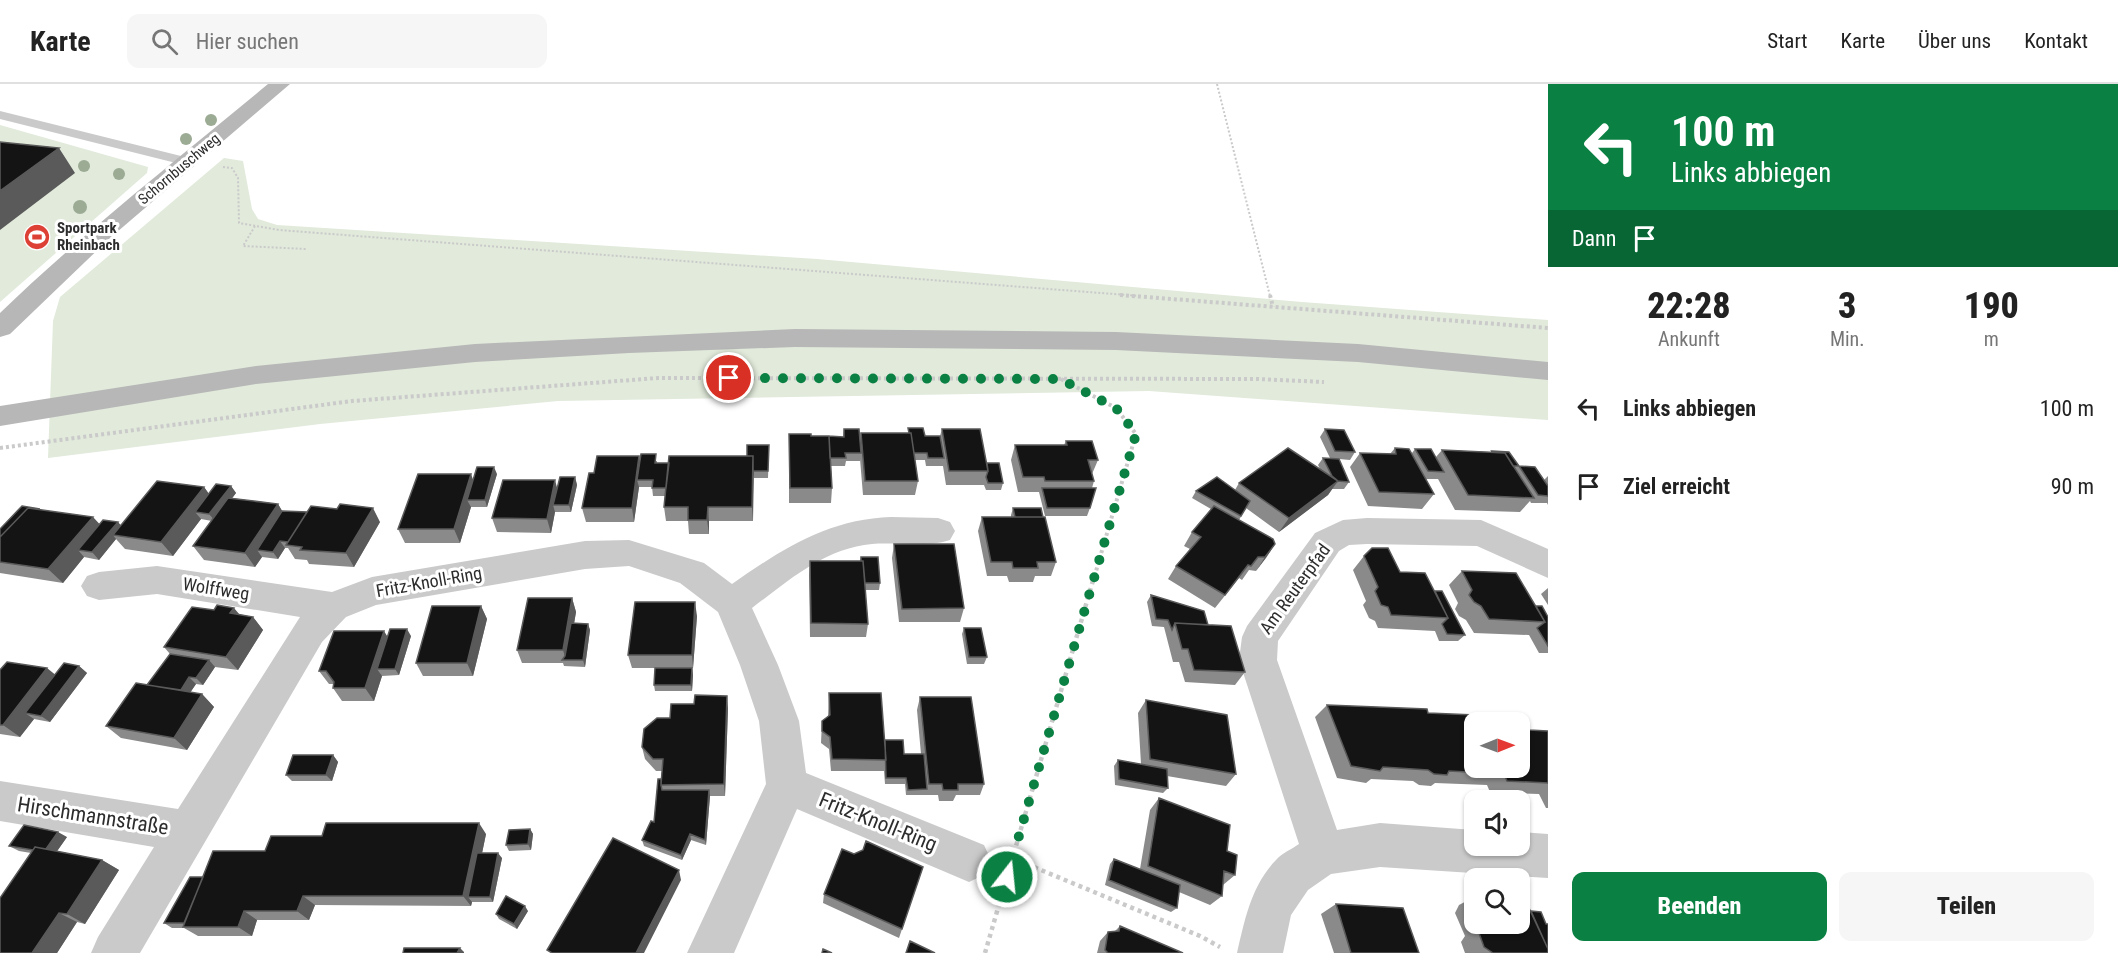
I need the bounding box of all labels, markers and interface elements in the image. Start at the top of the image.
search box [127,14,547,68]
text: Karte [30,25,91,58]
icon: search [148,25,181,58]
text: Hier suchen [196,29,299,54]
text: Start [1767,29,1808,53]
text: Karte [1841,29,1885,53]
text: Über uns [1918,29,1991,53]
text: Kontakt [2024,29,2088,53]
text: 100 m [1671,107,1776,156]
icon: left [1572,108,1650,186]
street label: Schornbuschweg [134,130,224,208]
text: Links abbiegen [1671,157,1831,189]
place label: Sportpark Rheinbach [57,219,120,254]
sports icon: Sportpark Rheinbach [22,222,52,252]
icon: arrive [1628,222,1661,255]
text: Dann [1572,226,1616,251]
text: 22:28 [1647,285,1731,327]
text: 3 [1838,285,1856,327]
text: 190 [1964,285,2019,327]
text: Ankunft [1658,327,1720,351]
text: Min. [1830,327,1865,351]
text: m [1984,327,1999,351]
pin [703,352,754,403]
icon: arrive [712,361,745,394]
icon: left [1572,392,1605,425]
text: Links abbiegen [1623,396,1756,421]
text: 100 m [2040,396,2094,421]
icon: arrive [1572,470,1605,503]
text: Ziel erreicht [1623,474,1730,499]
text: 90 m [2051,474,2094,499]
street label: Am Reuterpfad [1255,540,1334,638]
street label: Fritz-Knoll-Ring [374,562,483,601]
street label: Wolffweg [181,573,251,604]
north arrow [1464,712,1530,778]
map controls [1464,712,1530,934]
street label: Fritz-Knoll-Ring [816,787,940,857]
button: sound [1464,790,1530,856]
street label: Hirschmannstraße [16,792,170,840]
position arrow [975,845,1039,909]
button: search [1464,868,1530,934]
button: Beenden [1572,872,1827,941]
button: Teilen [1839,872,2094,941]

